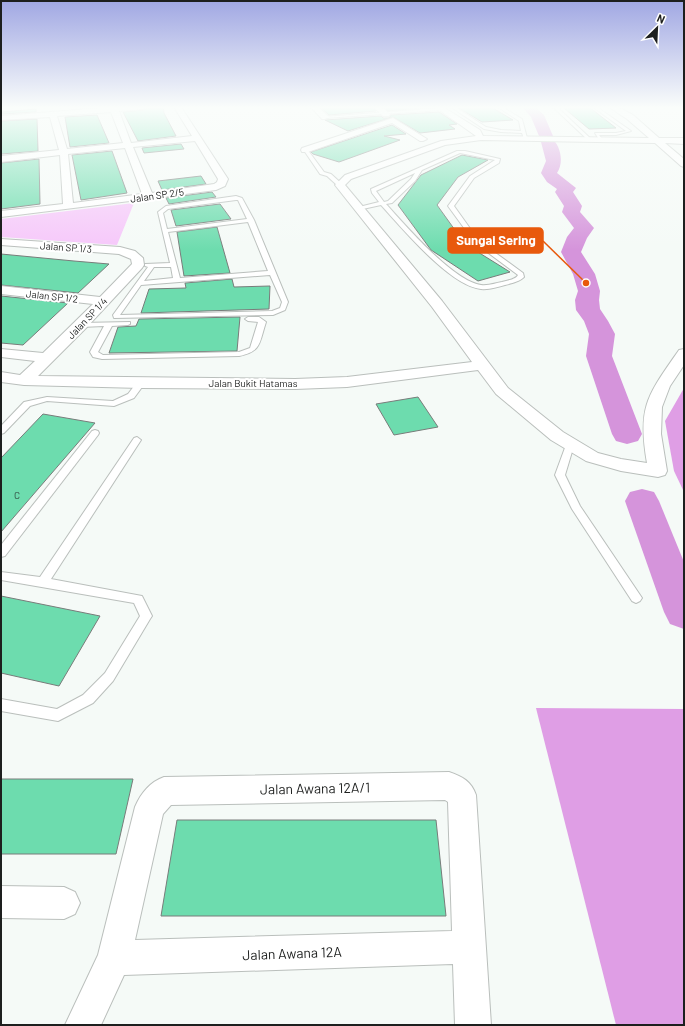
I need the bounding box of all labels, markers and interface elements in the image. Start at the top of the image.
north arrow [637,8,677,48]
text: N [655,11,667,26]
street label: Jalan SP 2/5 [129,185,185,205]
callout: Sungai Sering [448,228,543,253]
text: Sungai Sering [456,232,536,248]
street label: Jalan SP 1/3 [40,239,92,255]
street label: Jalan SP 1/2 [25,287,79,305]
street label: Jalan SP 1/4 [64,295,110,341]
street label: Jalan Bukit Hatamas [209,377,298,389]
house number: C [14,489,20,501]
street label: Jalan Awana 12A/1 [260,779,370,797]
street label: Jalan Awana 12A [242,943,343,963]

